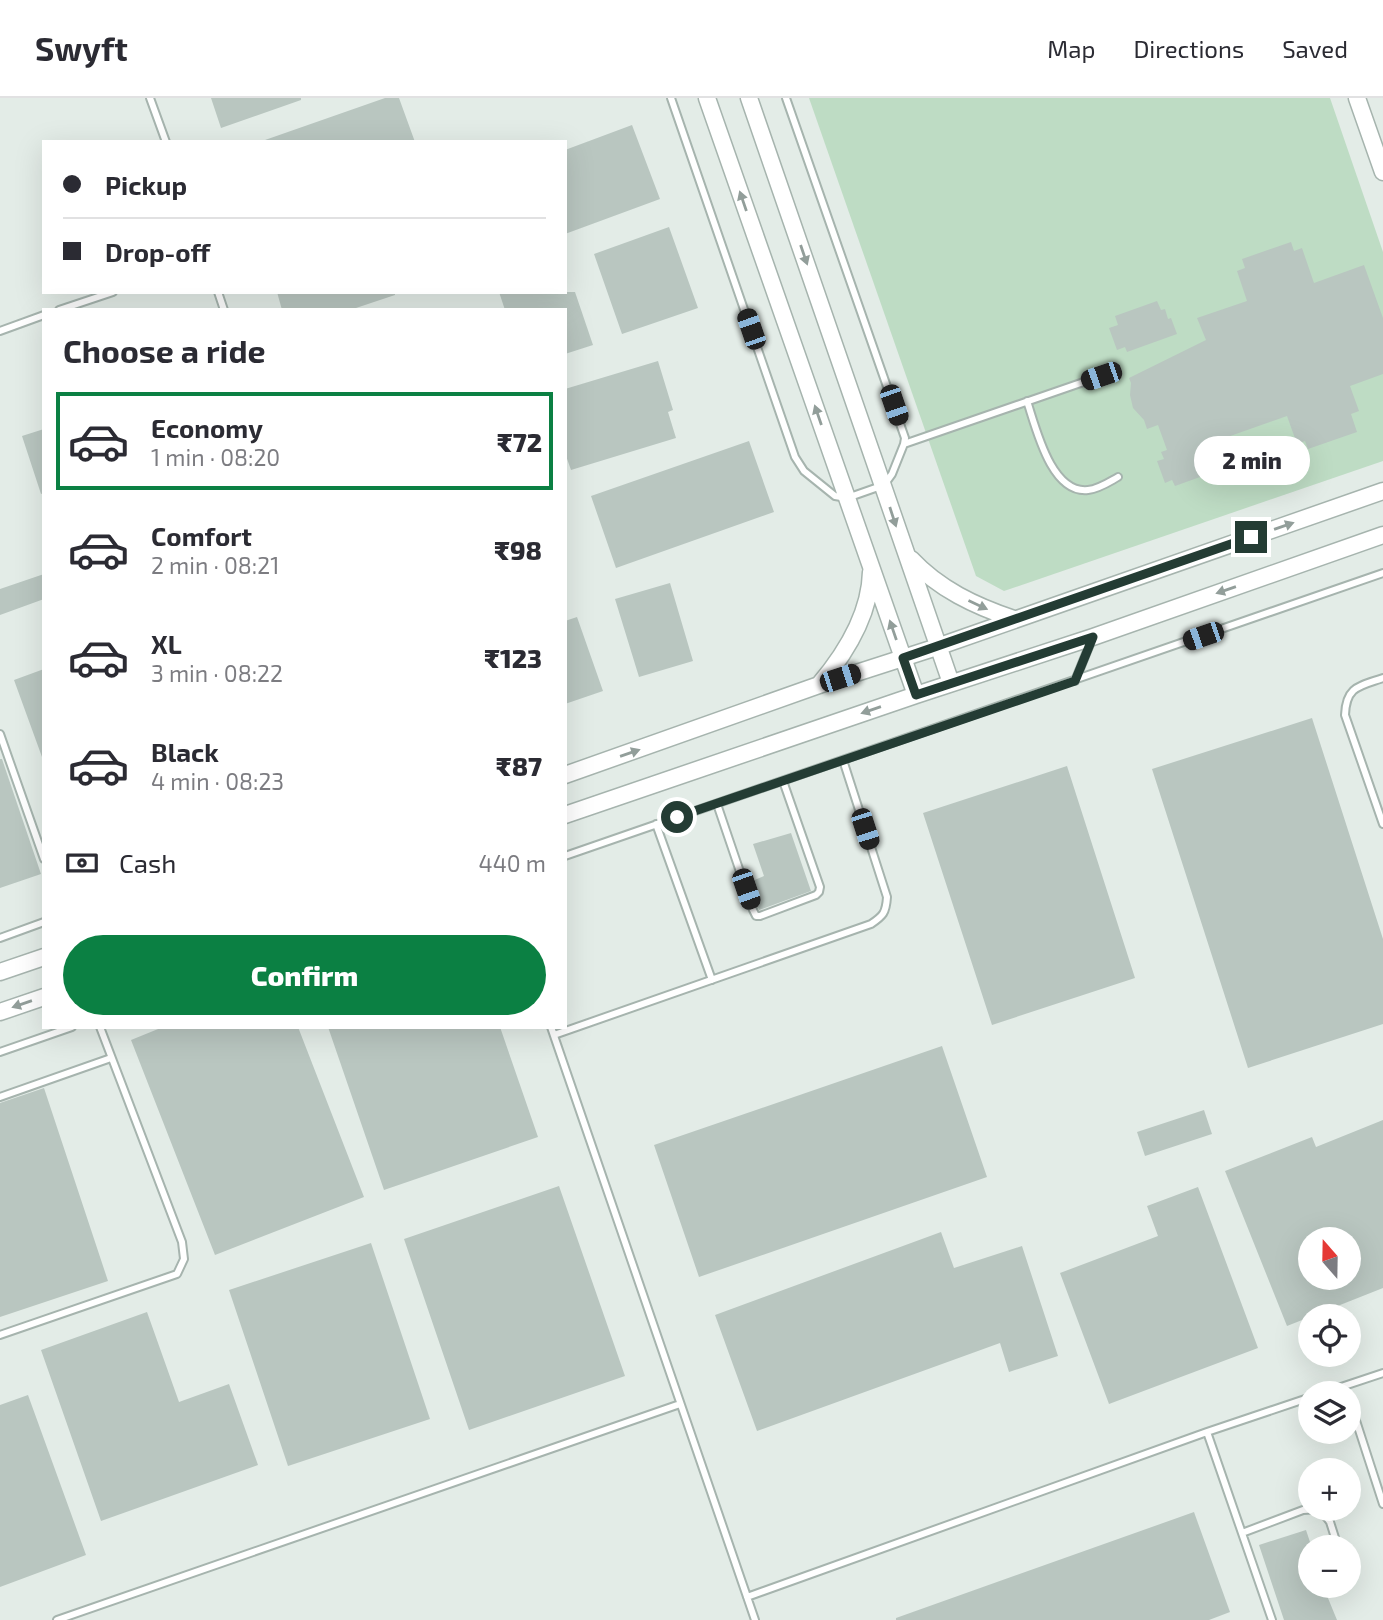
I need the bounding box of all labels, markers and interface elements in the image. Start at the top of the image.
text: Swyft [35,28,128,68]
text: Map [1047,34,1095,63]
text: Directions [1133,34,1244,63]
text: Saved [1282,34,1348,63]
text: Pickup [105,169,187,200]
one-way arrow [737,190,748,211]
text: Drop-off [105,236,210,267]
one-way arrow [799,245,810,266]
car [735,306,768,352]
text: Choose a ride [63,331,266,369]
car [1078,359,1125,393]
car [878,382,911,428]
one-way arrow [812,405,823,426]
icon: car [67,410,130,473]
text: Economy [151,412,263,443]
text: ₹72 [497,426,542,457]
callout: 2 min [1193,436,1309,484]
text: 1 min · 08:20 [151,443,280,471]
text: 2 min [1222,446,1282,474]
one-way arrow [889,506,899,527]
icon: car [67,518,130,581]
text: Comfort [151,520,252,551]
one-way arrow [1274,520,1295,531]
route end [1235,521,1267,553]
text: ₹98 [494,534,542,565]
text: 2 min · 08:21 [151,551,279,579]
one-way arrow [1216,585,1237,596]
one-way arrow [968,599,988,611]
car [1180,619,1227,653]
one-way arrow [887,620,898,641]
icon: car [67,626,130,689]
text: XL [151,628,182,659]
text: ₹123 [484,642,542,673]
text: 3 min · 08:22 [151,659,283,687]
car [817,662,864,694]
one-way arrow [861,705,882,716]
icon: car [67,734,130,797]
text: Black [151,736,219,767]
one-way arrow [619,747,640,758]
text: ₹87 [496,750,542,781]
text: 4 min · 08:23 [151,767,284,795]
route start [661,801,693,833]
car [849,806,882,852]
icon: cash [63,844,101,882]
text: Cash [119,847,176,878]
text: 440 m [479,849,546,877]
car [730,866,763,912]
button: Confirm [63,935,546,1015]
one-way arrow [11,999,32,1010]
north arrow [1298,1227,1362,1290]
map controls [1298,1227,1361,1598]
button: locate [1298,1304,1361,1367]
button: layers [1298,1381,1361,1444]
button: + [1298,1458,1361,1521]
button: − [1298,1535,1361,1598]

